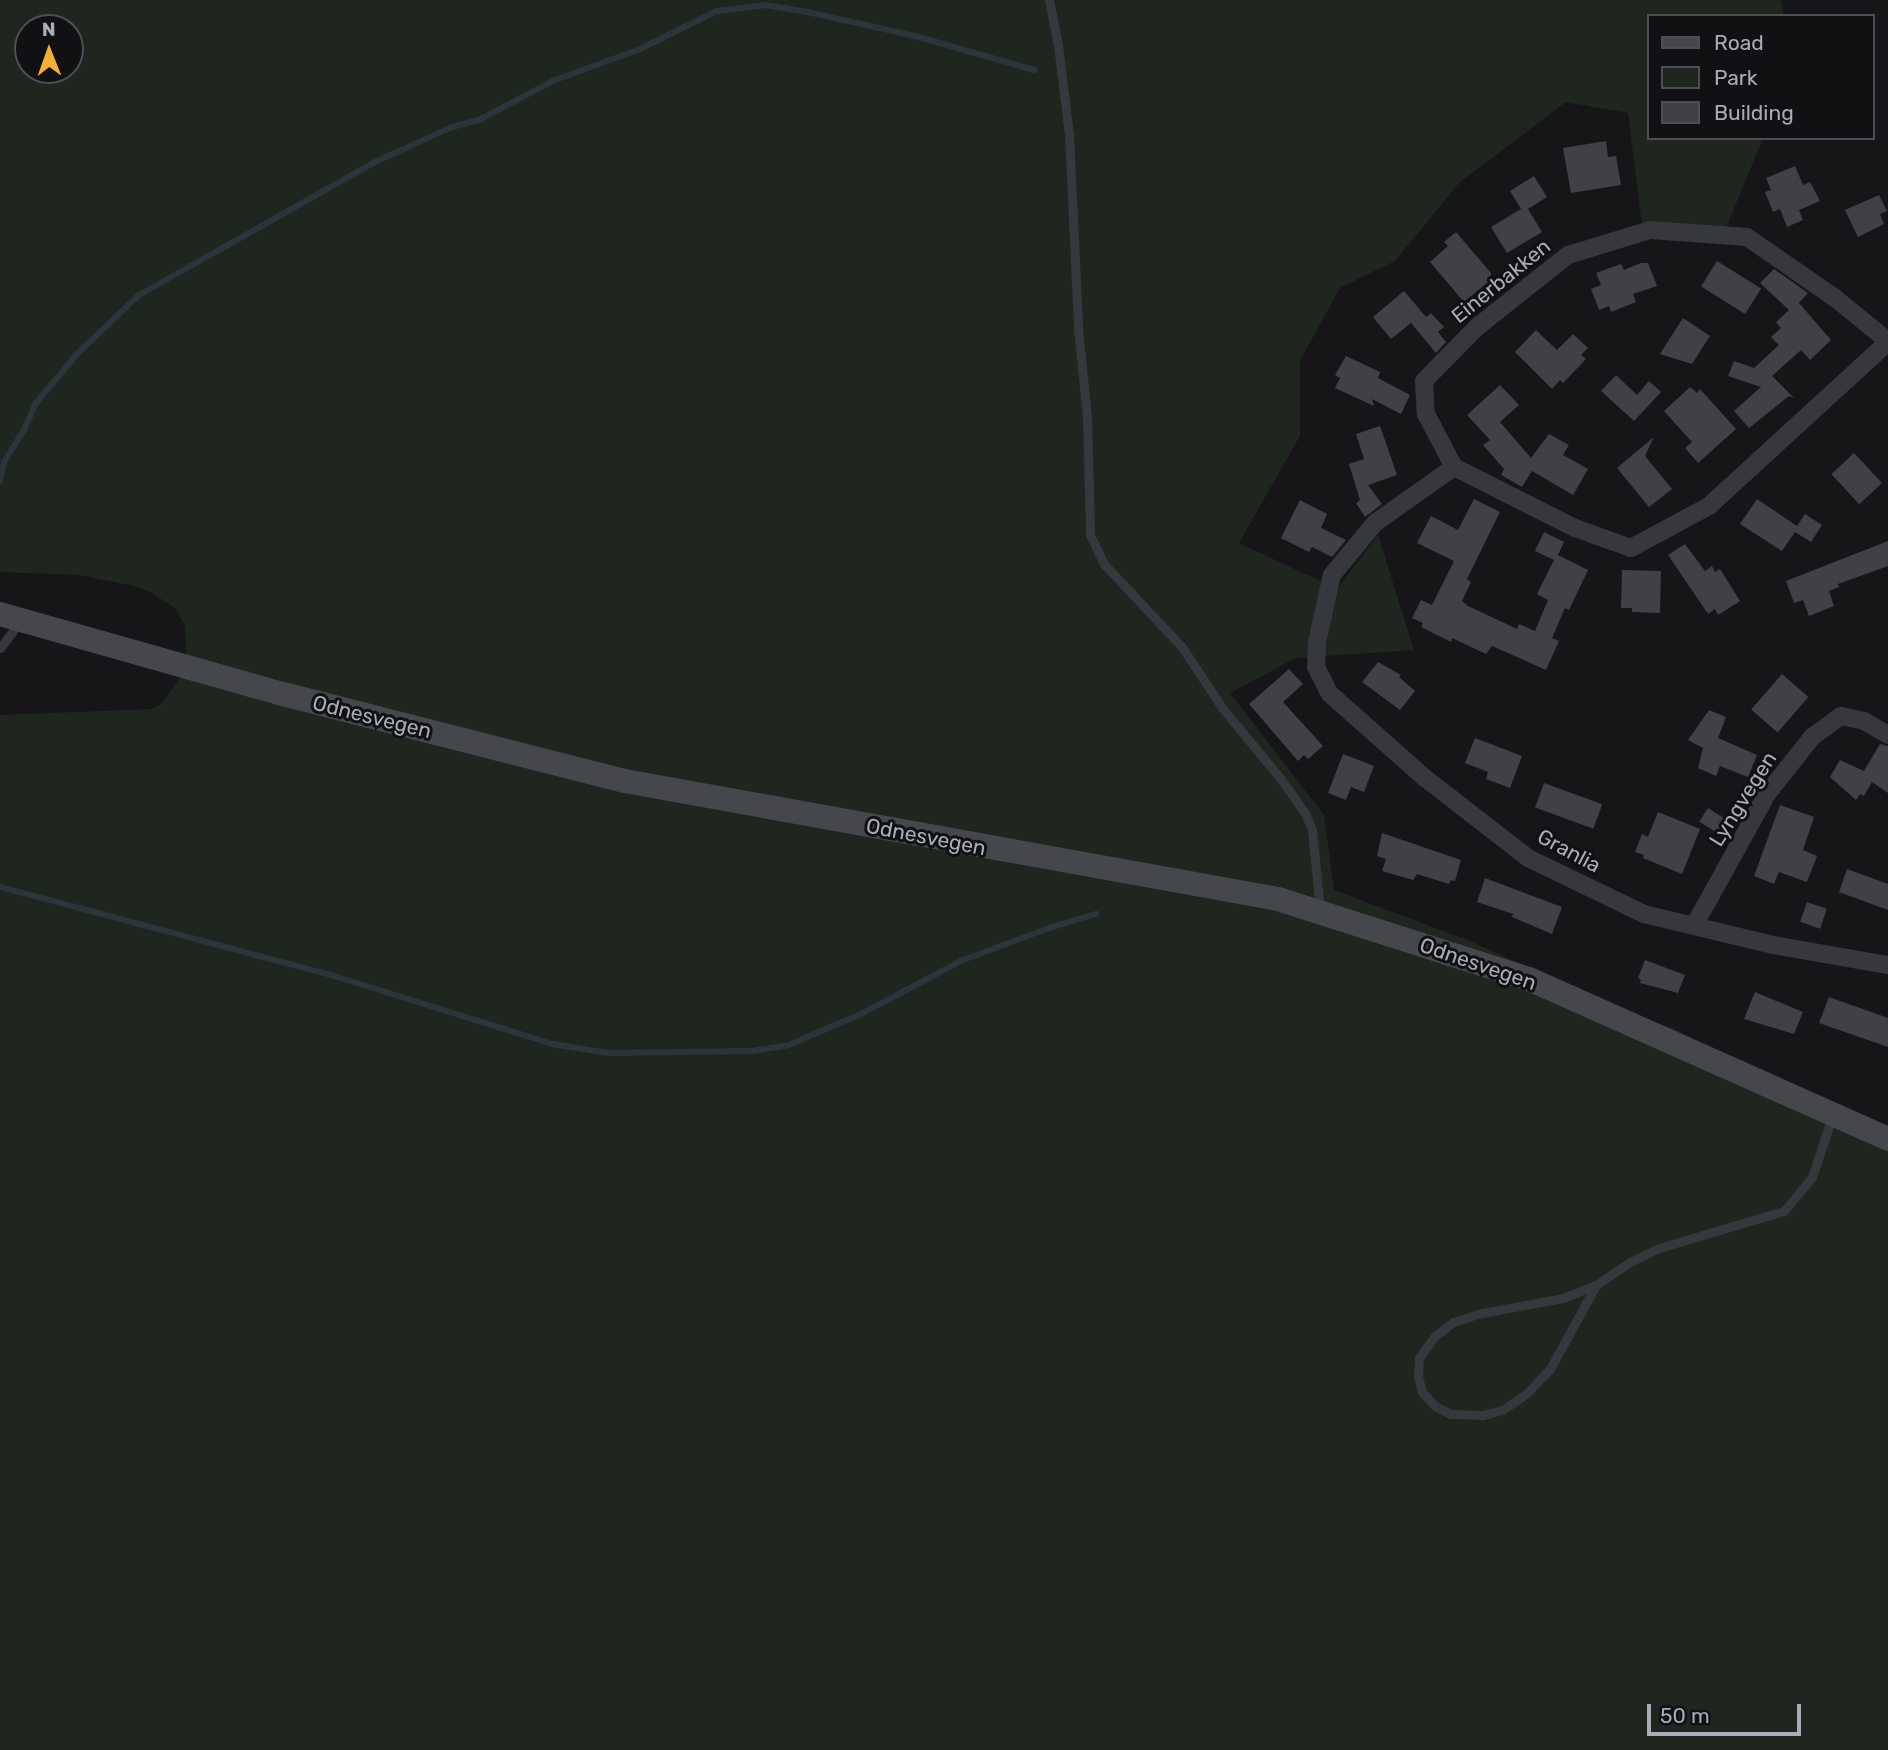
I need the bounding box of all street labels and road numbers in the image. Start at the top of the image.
street label: Einerbakken [1446,233,1556,329]
street label: Odnesvegen [310,690,434,744]
street label: Lyngvegen [1704,747,1782,851]
street label: Odnesvegen [864,813,988,861]
street label: Granlia [1533,824,1605,878]
street label: Odnesvegen [1416,932,1540,996]

